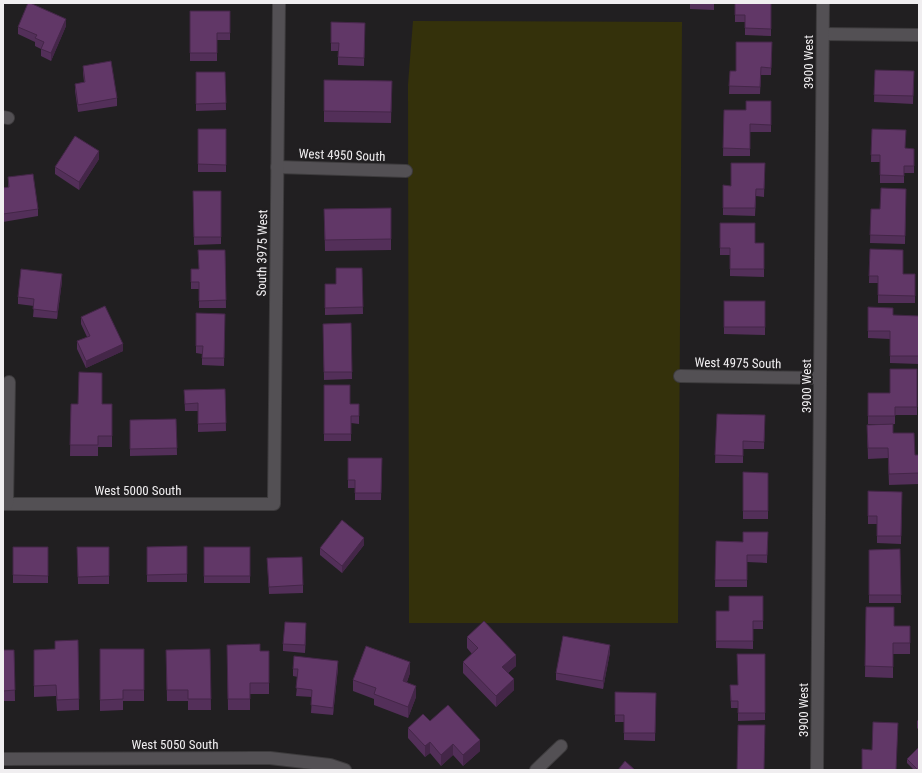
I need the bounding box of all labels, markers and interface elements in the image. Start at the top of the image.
street label: 3900 West [801,35,816,89]
street label: West 4950 South [298,146,386,164]
street label: South 3975 West [254,209,270,297]
street label: West 4975 South [694,355,782,371]
street label: 3900 West [799,359,814,413]
street label: West 5000 South [95,483,181,498]
street label: 3900 West [796,683,811,737]
street label: West 5050 South [132,737,218,752]

